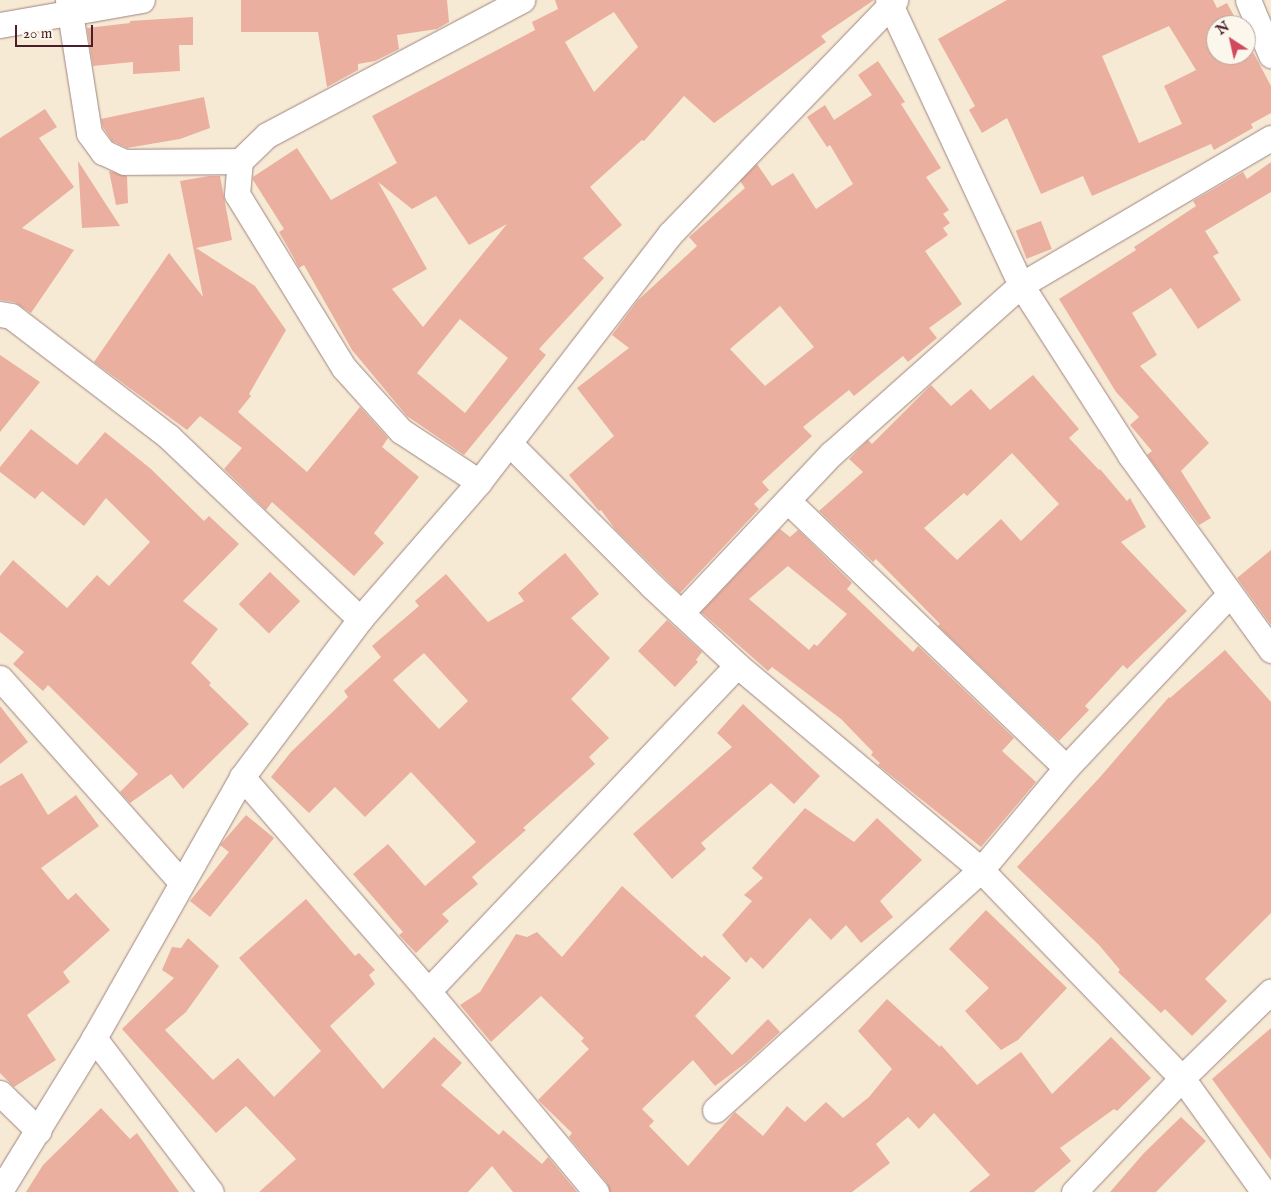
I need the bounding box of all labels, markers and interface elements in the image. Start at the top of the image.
scale bar [18,15,95,47]
north arrow [1206,15,1256,65]
text: N [1213,18,1233,39]
text: 20 m [23,24,52,43]

